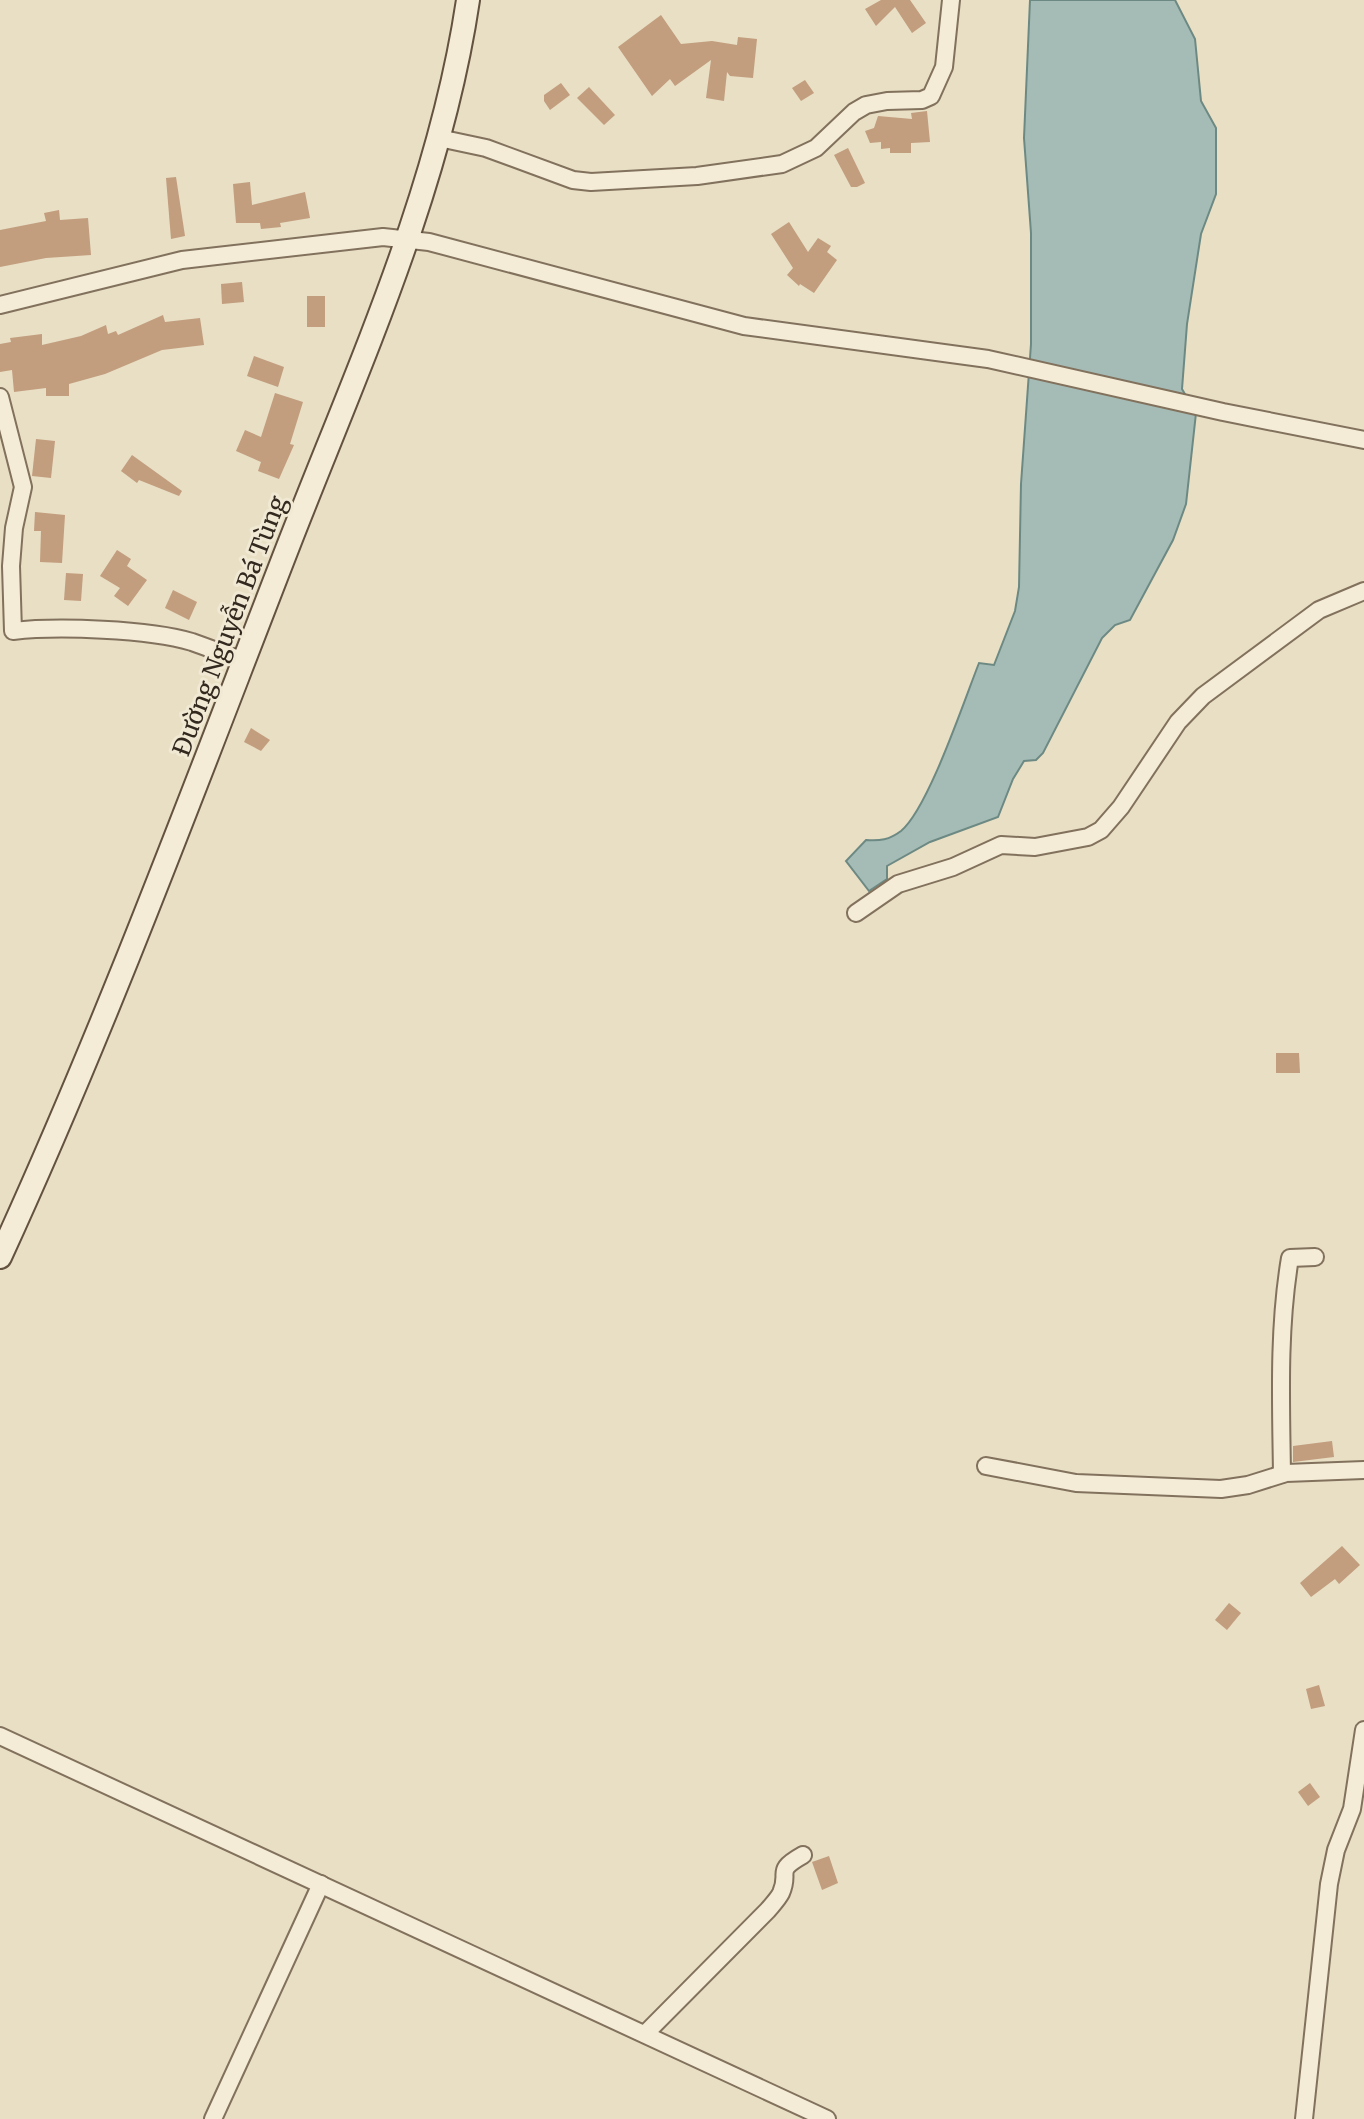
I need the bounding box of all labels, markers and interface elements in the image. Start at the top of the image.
street label: Đường Nguyễn Bá Tùng [166,491,294,760]

